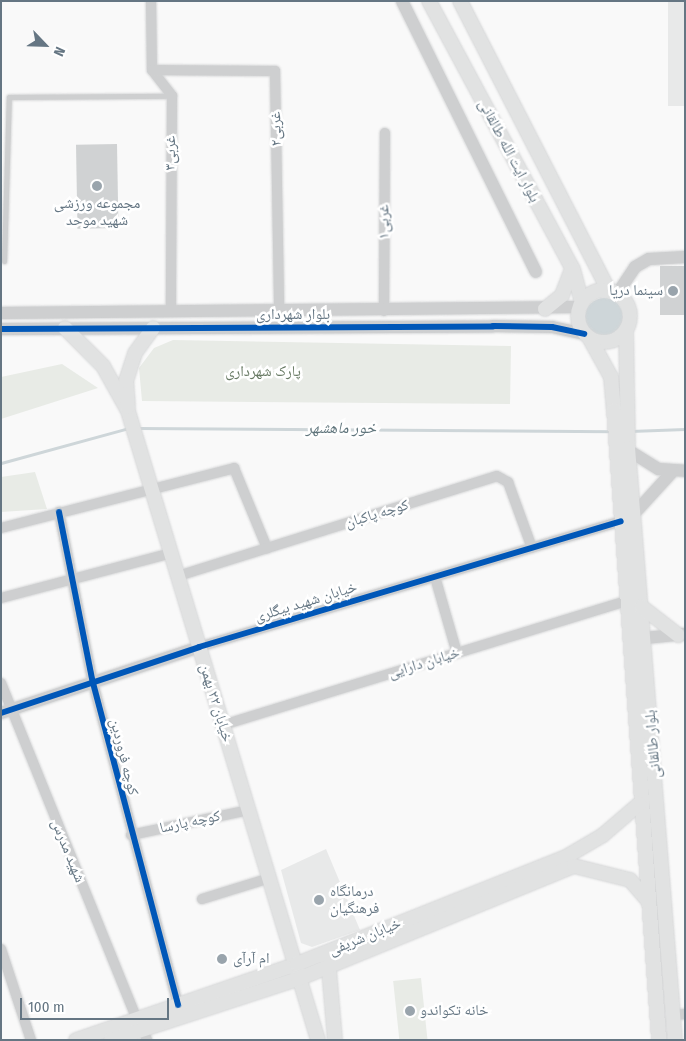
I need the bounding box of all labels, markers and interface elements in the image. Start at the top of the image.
north arrow [20,20,70,70]
text: N [50,44,69,59]
street label: بلوار ایت الله طالقانی [474,97,544,205]
street label: ۲غربی [267,111,285,147]
street label: ۳غربی [162,136,180,170]
marker: مجموعه ورزشی شهید موحد [91,180,103,192]
place label: مجموعه ورزشی شهید موحد [54,194,140,229]
street label: ۱غربی [375,205,393,239]
place label: سینما دریا [609,282,663,300]
marker: سینما دریا [667,285,679,297]
street label: بلوار شهرداری [256,306,330,324]
park label: پارک شهرداری [225,363,301,381]
water label: خور ماهشهر [306,418,376,438]
street label: کوچه پاکبان [343,496,411,532]
street label: خیابان شهید بیگلری [253,578,359,626]
street label: خیابان دارایی [386,644,462,682]
street label: خیابان ۲۲ بهمن [196,662,236,744]
street label: بلوار طالقانی [641,709,665,779]
street label: کوچه فروردین [106,717,142,797]
street label: کوچه پارسا [158,807,222,837]
street label: شهید مدرس [47,817,89,885]
place label: درمانگاه فرهنگیان [330,882,379,917]
marker: درمانگاه فرهنگیان [312,893,326,907]
street label: خیابان شریفی [326,914,404,960]
place label: ام آرآی [233,950,270,968]
marker: ام آرآی [215,952,229,966]
scale bar [22,988,171,1020]
text: 100 m [28,998,65,1016]
place label: خانه تکواندو [420,1002,489,1020]
marker: خانه تکواندو [404,1005,416,1017]

